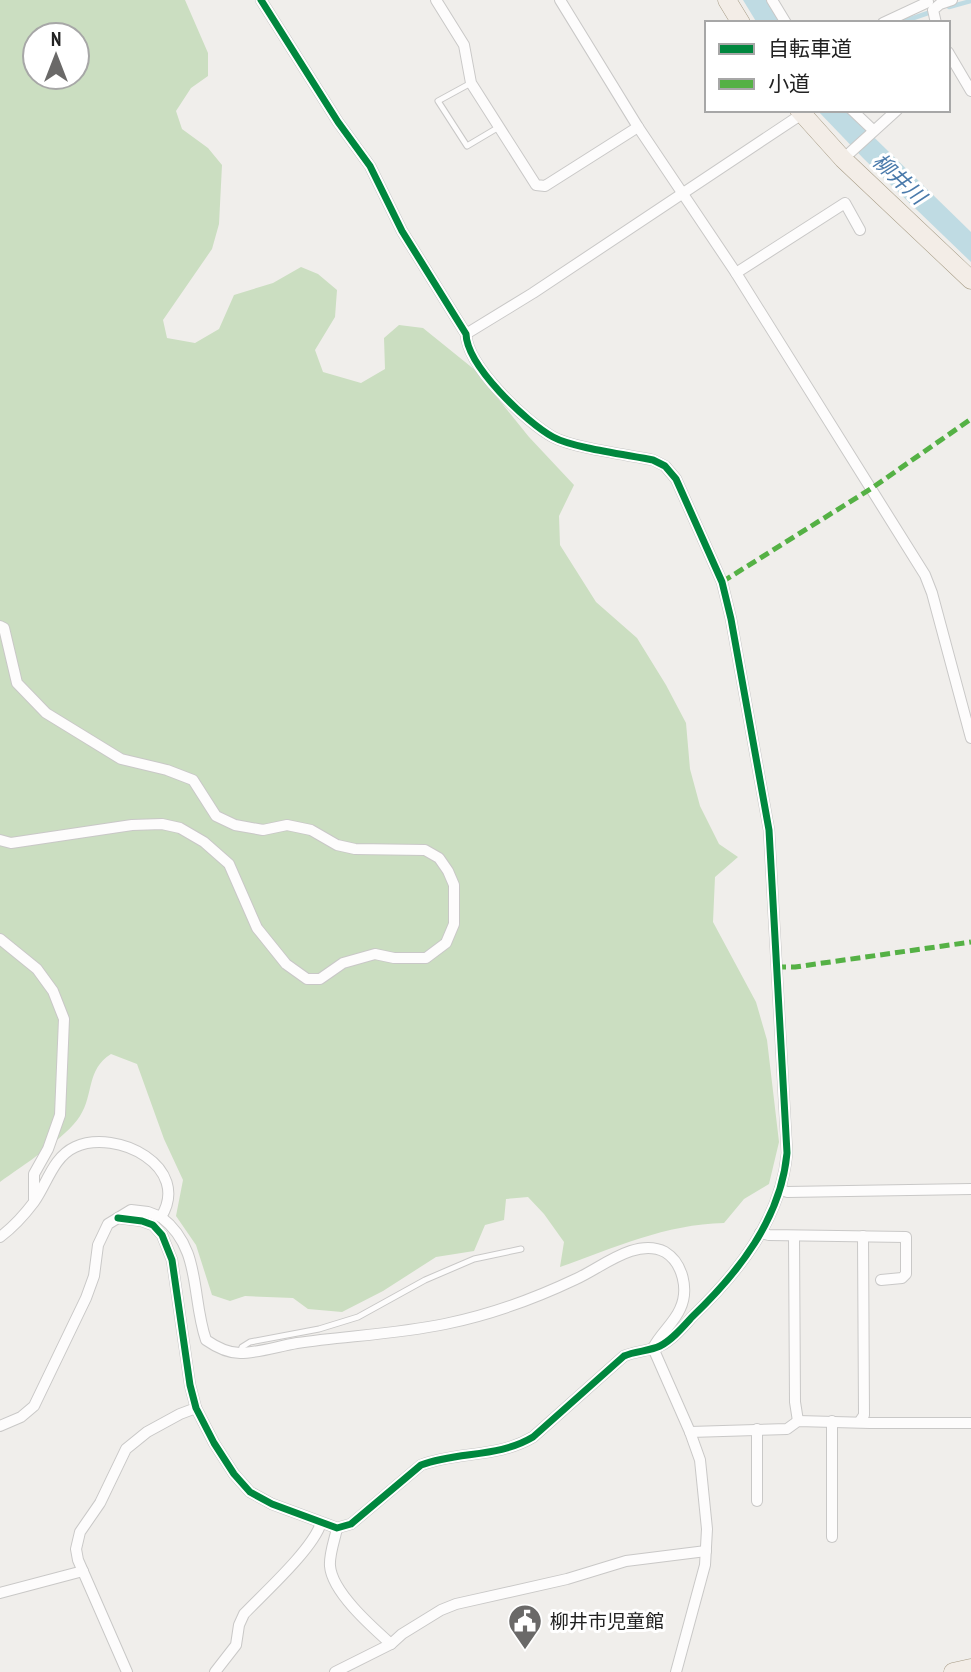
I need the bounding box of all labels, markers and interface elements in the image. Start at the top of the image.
north arrow [21,21,91,91]
legend [705,21,950,112]
text: N [51,27,61,51]
text: 自転車道 [768,35,852,62]
text: 小道 [768,70,810,97]
water label: 柳井川 [867,147,933,211]
public building icon: 柳井市児童館 [506,1602,544,1651]
place label: 柳井市児童館 [550,1609,664,1633]

